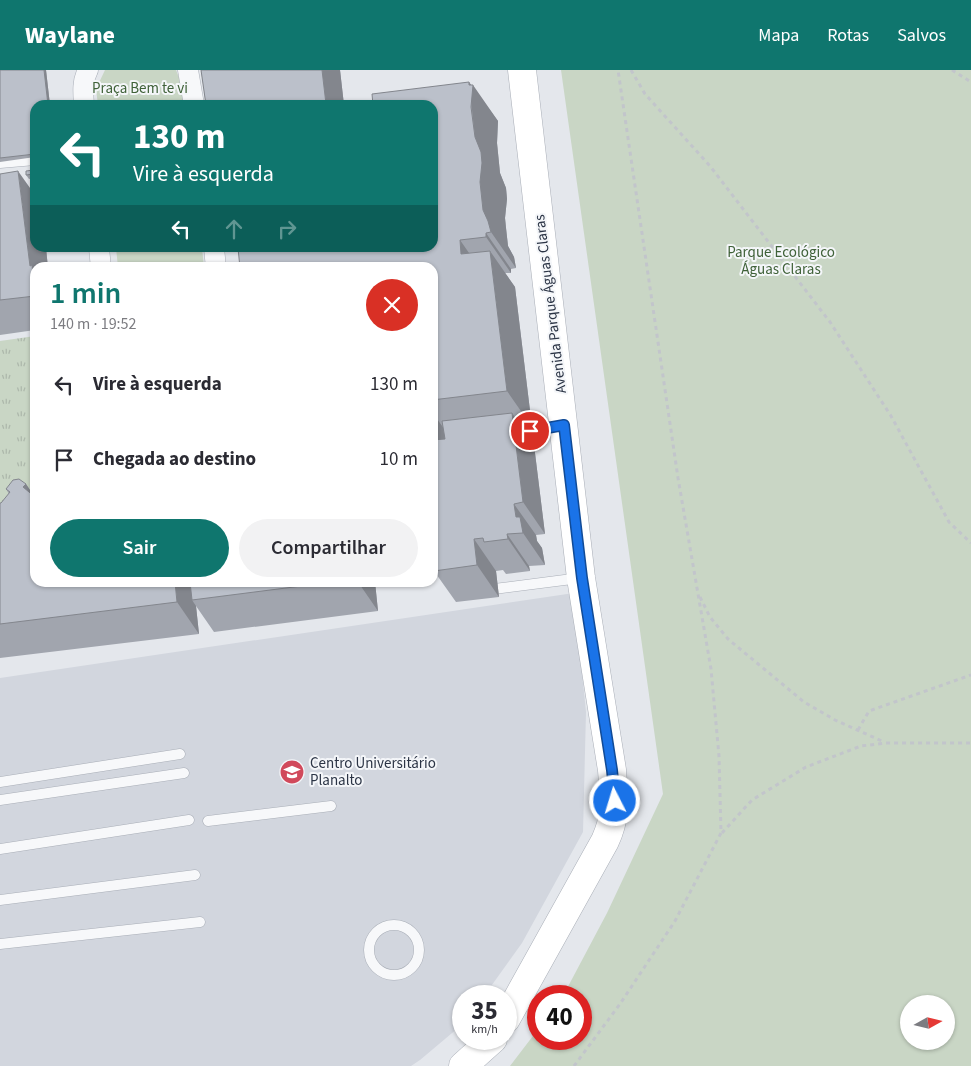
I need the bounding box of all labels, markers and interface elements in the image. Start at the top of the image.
text: Waylane [25,18,115,53]
text: Mapa [758,23,799,48]
text: Rotas [827,23,869,48]
text: Salvos [897,23,946,48]
park label: Praça Bem te vi [92,78,188,99]
text: 130 m [133,112,225,162]
icon: left [50,120,115,185]
text: Vire à esquerda [133,158,274,190]
street label: Avenida Parque Águas Claras [529,213,572,395]
icon: left [167,215,195,243]
icon: ahead [220,215,248,243]
icon: right [273,215,301,243]
park label: Parque Ecológico Águas Claras [727,242,835,280]
text: 1 min [50,272,121,315]
button: close [366,279,418,331]
text: 140 m · 19:52 [50,313,137,335]
icon: left [50,371,78,399]
text: Vire à esquerda [93,371,222,398]
text: 130 m [370,371,418,398]
pin [509,410,551,452]
icon: arrive [516,417,544,445]
icon: arrive [50,446,78,474]
text: Chegada ao destino [93,446,256,473]
text: 10 m [380,446,418,473]
button: Sair [50,519,229,577]
button: Compartilhar [239,519,418,577]
place label: Centro Universitário Planalto [310,753,436,791]
school or university icon: Centro Universitário Planalto [279,759,305,785]
position arrow [588,774,640,826]
speed limit sign: 40 [527,985,592,1050]
text: 35 [471,993,498,1029]
north arrow [900,995,955,1050]
map controls [900,995,955,1050]
text: km/h [471,1021,498,1038]

